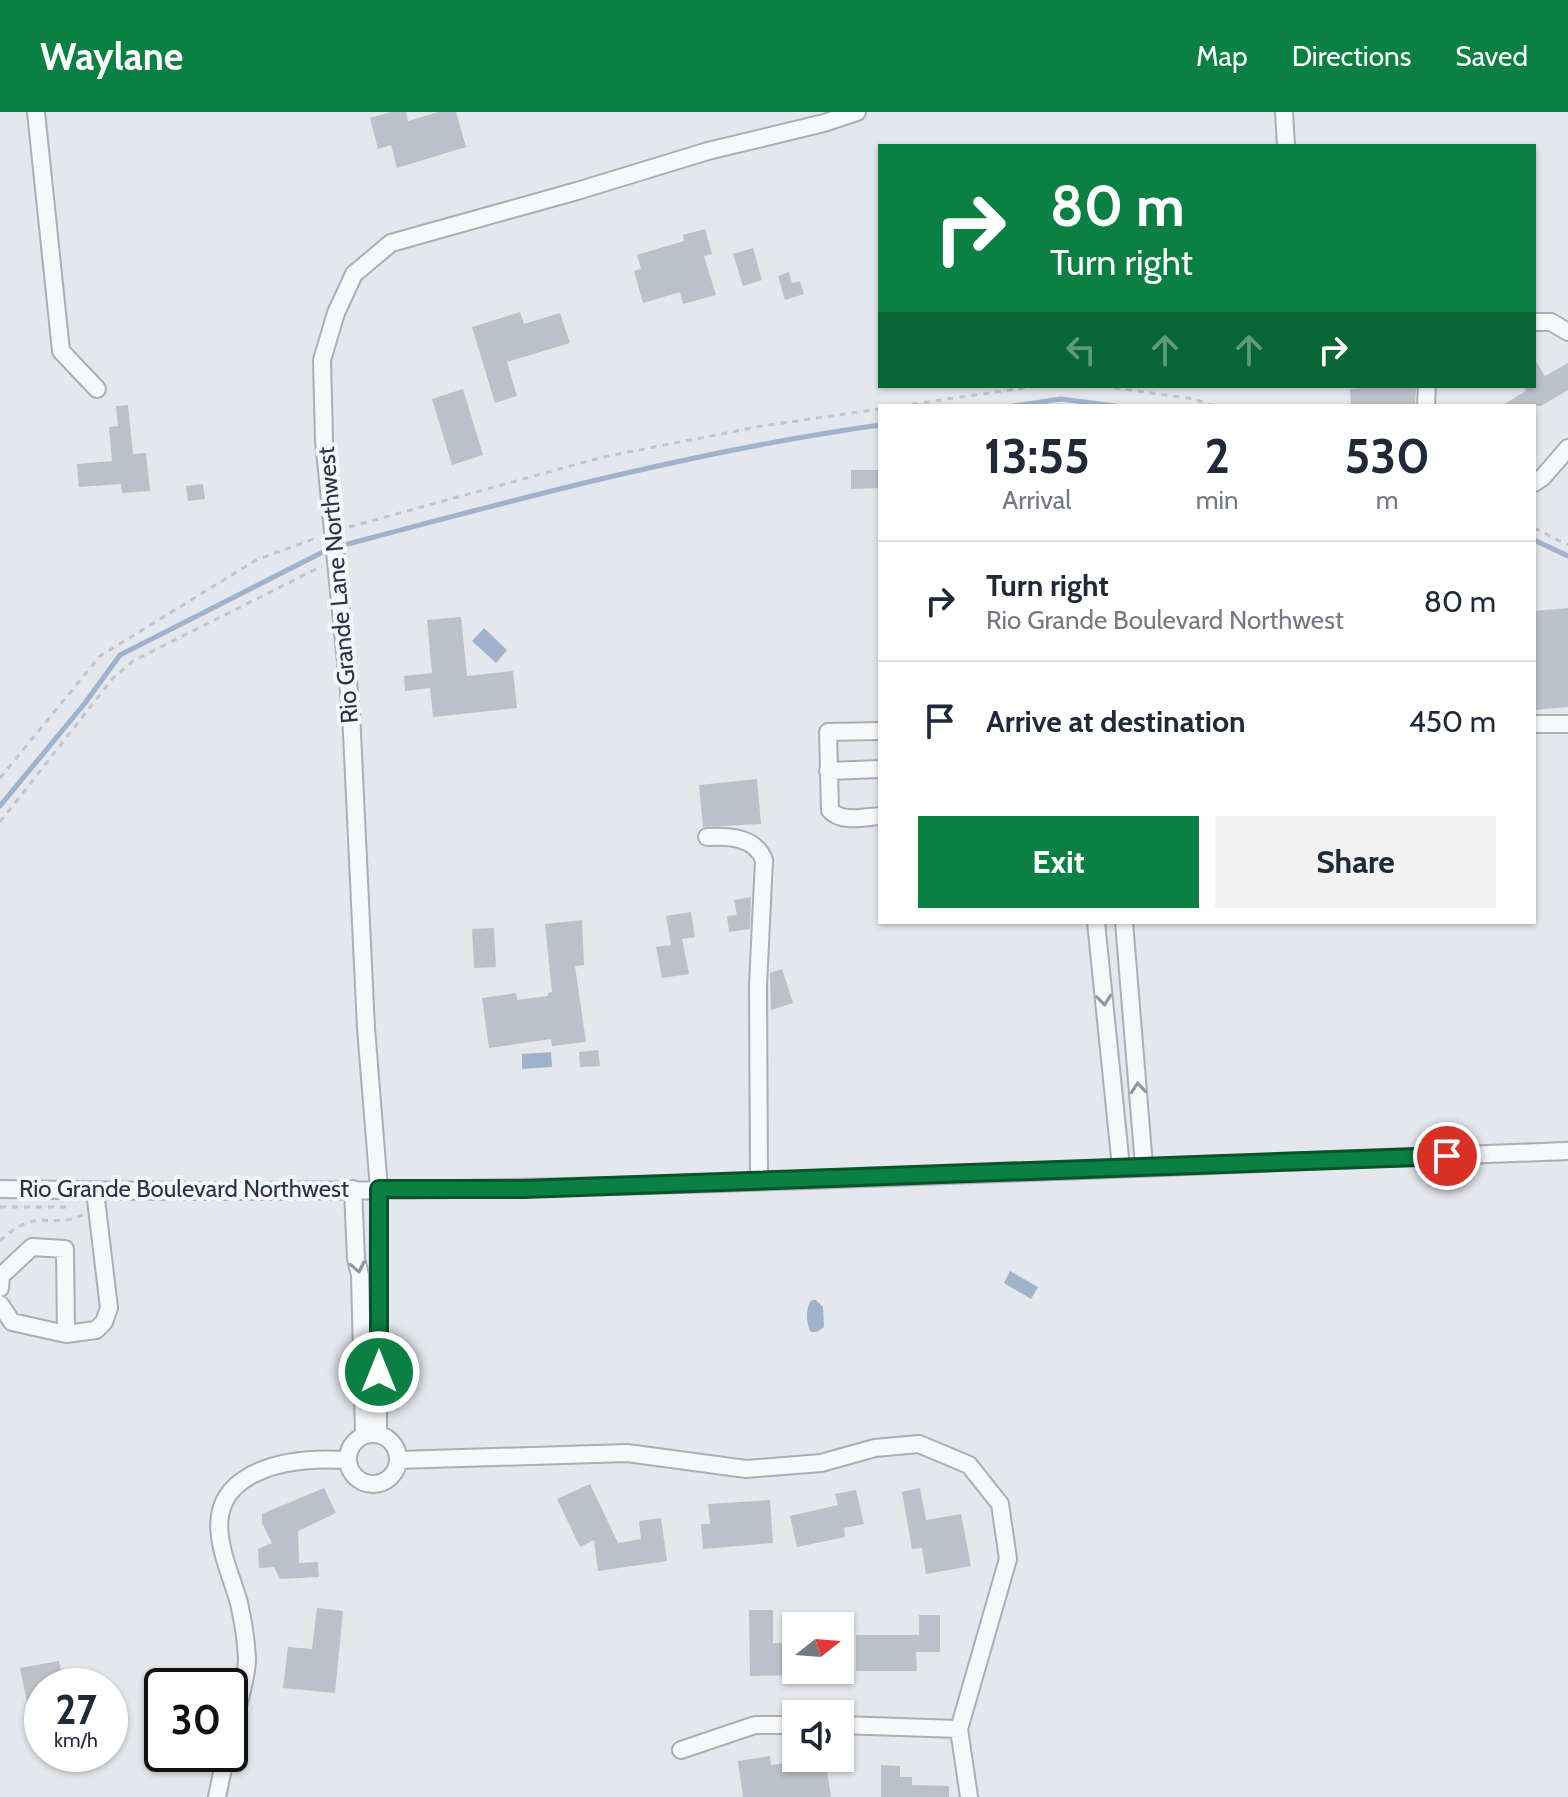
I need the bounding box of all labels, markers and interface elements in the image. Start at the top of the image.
text: Waylane [40,33,183,80]
text: Map [1196,39,1248,73]
text: Directions [1292,39,1411,73]
text: Saved [1455,39,1528,73]
text: 80 m [1050,172,1185,240]
icon: right [918,176,1022,280]
text: Turn right [1050,240,1193,284]
icon: left [1059,328,1103,372]
icon: ahead [1143,328,1187,372]
icon: ahead [1227,328,1271,372]
icon: right [1311,328,1355,372]
text: 13:55 [984,427,1090,485]
text: 2 [1204,427,1230,485]
text: 530 [1344,427,1430,485]
street label: Rio Grande Lane Northwest [311,445,364,725]
text: Arrival [1002,484,1071,516]
text: min [1196,484,1239,516]
text: m [1376,484,1399,516]
text: Turn right [986,567,1109,604]
icon: right [918,579,962,623]
text: 80 m [1424,583,1496,620]
text: Rio Grande Boulevard Northwest [986,604,1344,636]
icon: arrive [918,699,962,743]
text: Arrive at destination [986,703,1246,740]
text: 450 m [1408,703,1496,740]
button: Exit [918,816,1199,908]
button: Share [1215,816,1496,908]
one-way arrow [1096,994,1113,1007]
one-way arrow [1130,1082,1147,1095]
pin [1413,1122,1481,1190]
icon: arrive [1425,1134,1469,1178]
street label: Rio Grande Boulevard Northwest [19,1174,349,1203]
one-way arrow [349,1259,366,1273]
position arrow [337,1330,421,1414]
north arrow [782,1612,854,1684]
map controls [782,1612,854,1772]
speed limit sign: 30 [144,1668,248,1772]
text: 27 [55,1685,97,1734]
button: sound [782,1700,854,1772]
text: km/h [54,1728,98,1752]

